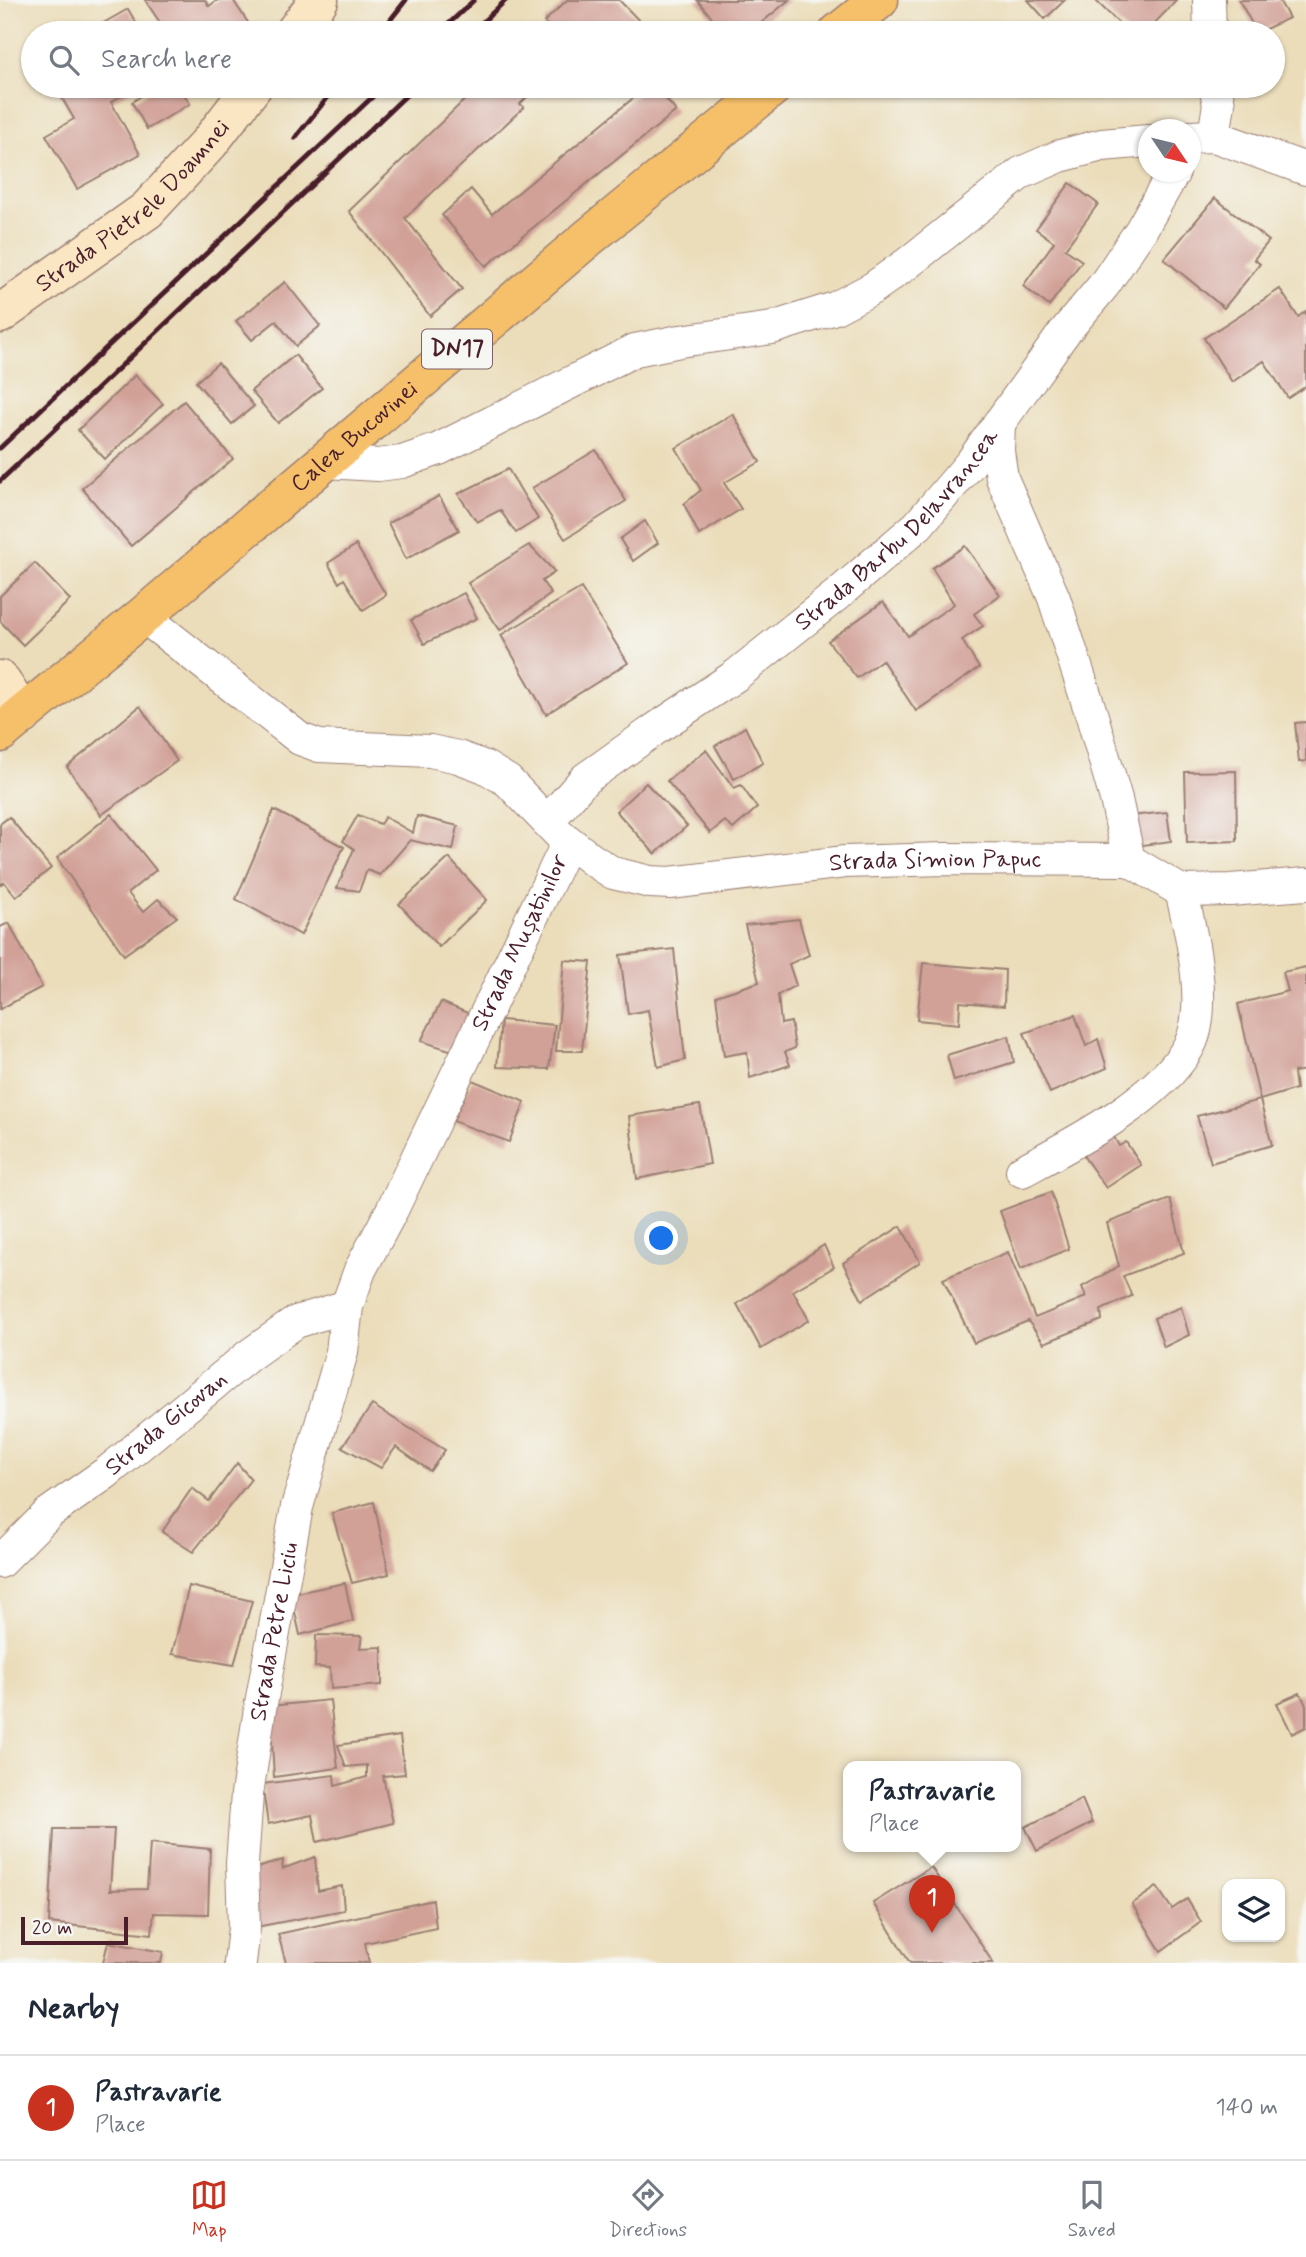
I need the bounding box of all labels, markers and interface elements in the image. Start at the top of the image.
search box [21,21,1285,98]
icon: search [45,41,83,79]
text: Search here [101,43,232,77]
street label: Strada Pietrele Doamnei [29,113,237,299]
north arrow [1138,119,1201,182]
road number: DN17 [422,330,492,368]
street label: Calea Bucovinei [284,374,424,499]
street label: Strada Barbu Delavrancea [788,422,1006,638]
street label: Strada Simion Papuc [827,843,1042,879]
street label: Strada Mușatinilor [464,848,576,1036]
your location [644,1221,678,1255]
street label: Strada Gicovan [99,1364,234,1483]
street label: Strada Petre Liciu [243,1540,306,1723]
popup [843,1761,1021,1852]
text: Pastravarie [869,1775,995,1809]
text: Place [869,1809,919,1839]
pin: 1 [909,1875,955,1933]
map controls [1222,1879,1285,1942]
button: layers [1222,1879,1285,1942]
scale bar [21,1914,128,1946]
text: 20 m [32,1916,72,1941]
text: Nearby [28,1989,119,2028]
text: Pastravarie [95,2076,222,2110]
text: 1 [46,2093,56,2123]
text: 140 m [1215,2093,1278,2123]
text: Place [95,2110,146,2140]
tab: Map [190,2176,228,2243]
tab: Directions [609,2176,687,2243]
tab: Saved [1068,2176,1116,2243]

